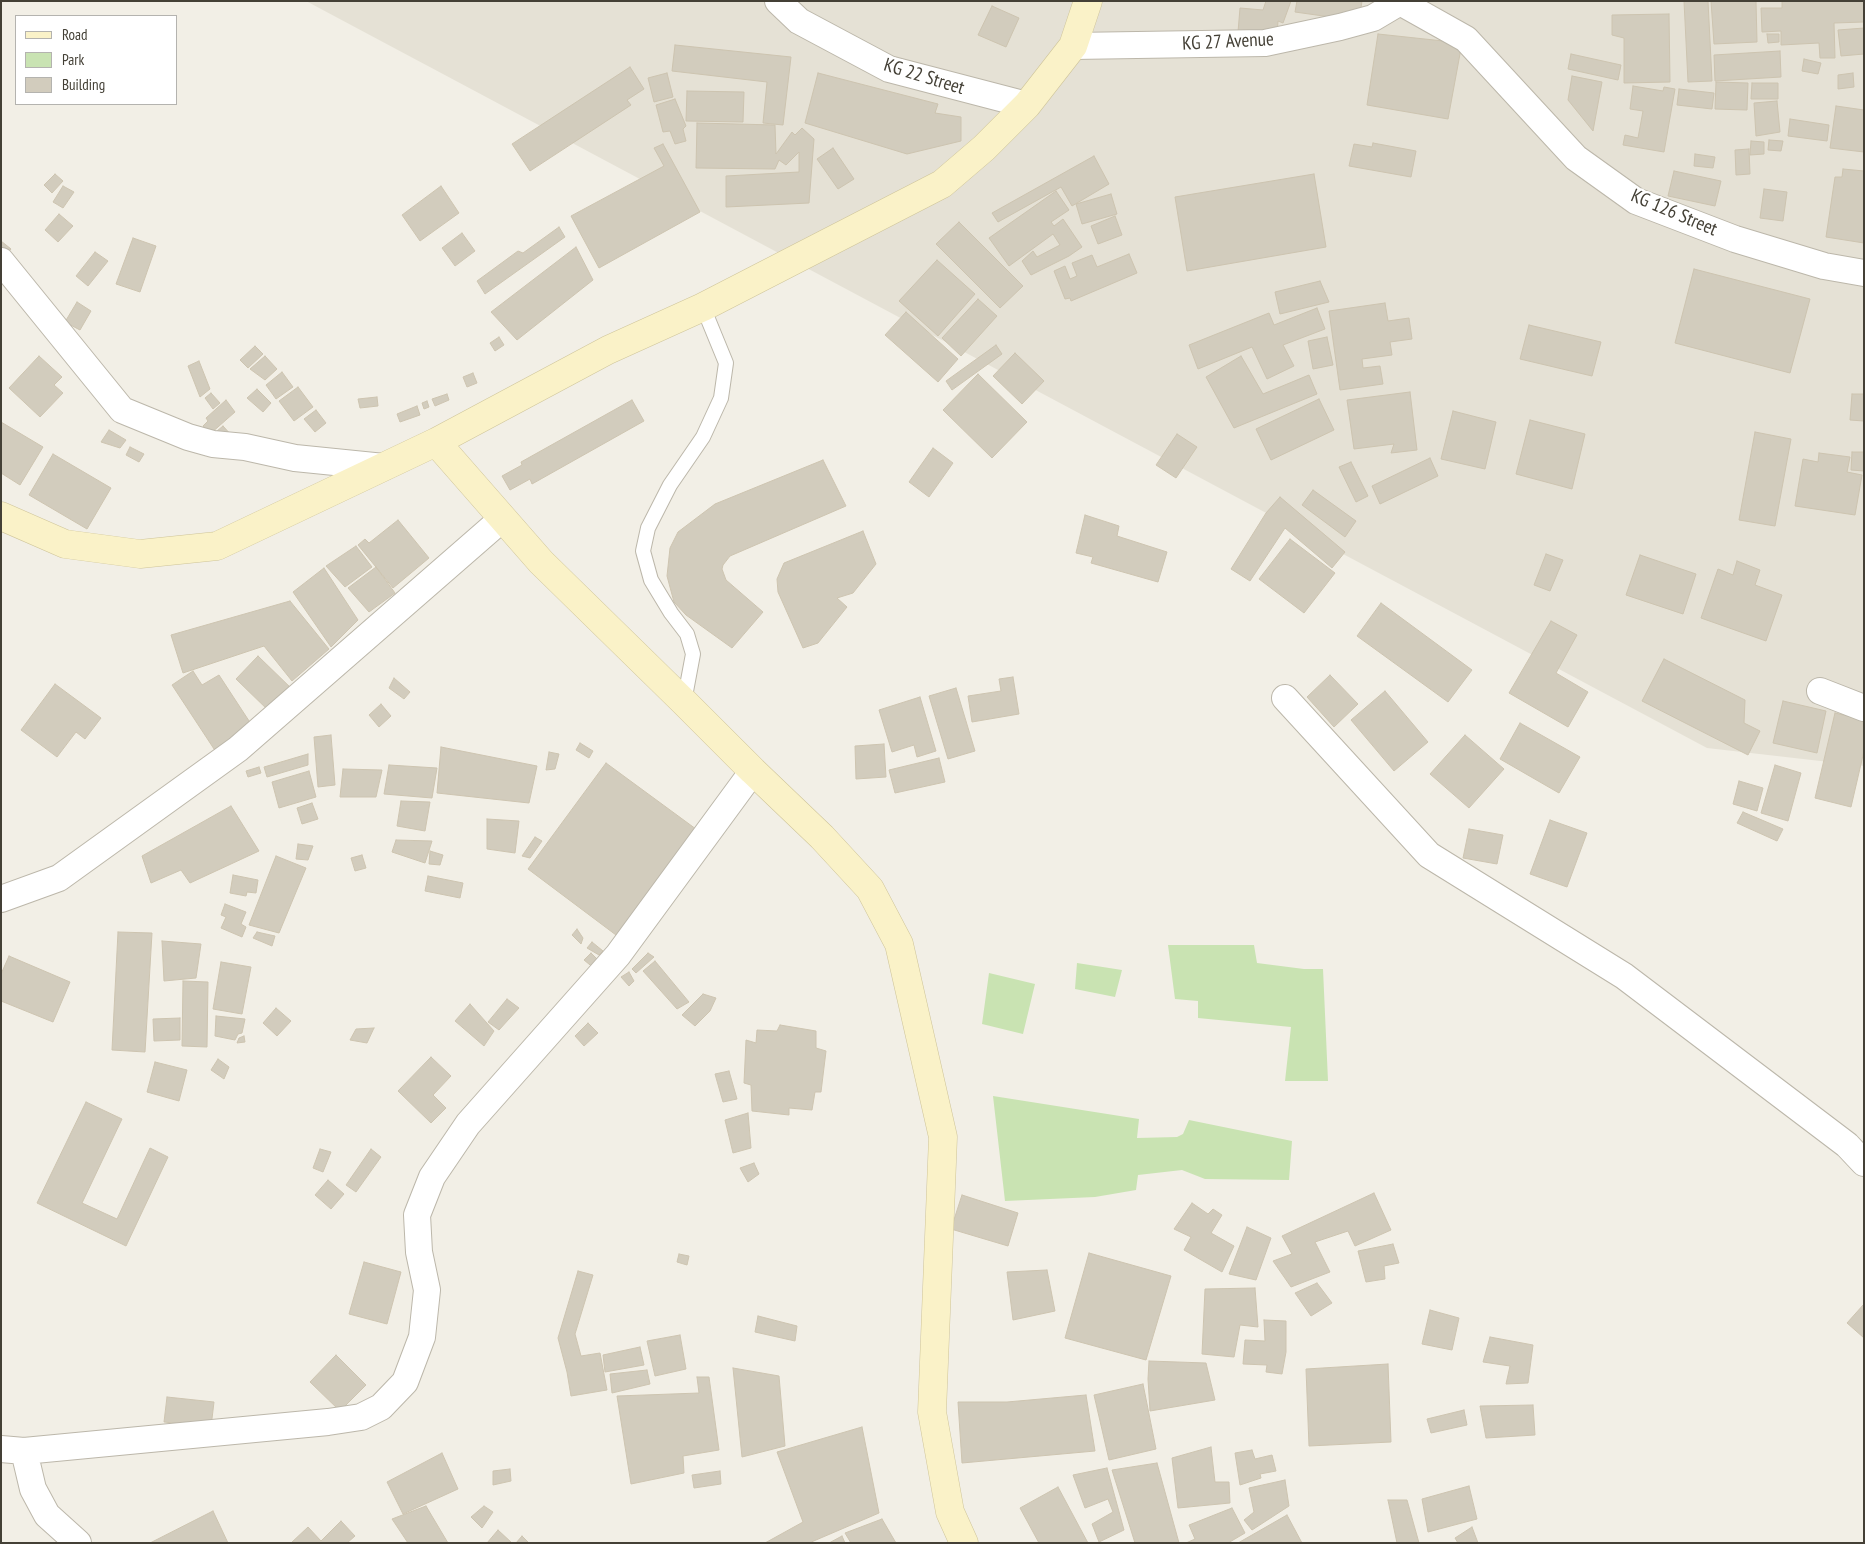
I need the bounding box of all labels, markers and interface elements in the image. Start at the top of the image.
legend [15,15,178,105]
text: Road [62,25,88,44]
street label: KG 27 Avenue [1182,28,1274,56]
text: Park [62,50,84,69]
street label: KG 22 Street [881,54,967,100]
text: Building [62,75,105,94]
street label: KG 126 Street [1627,185,1721,241]

